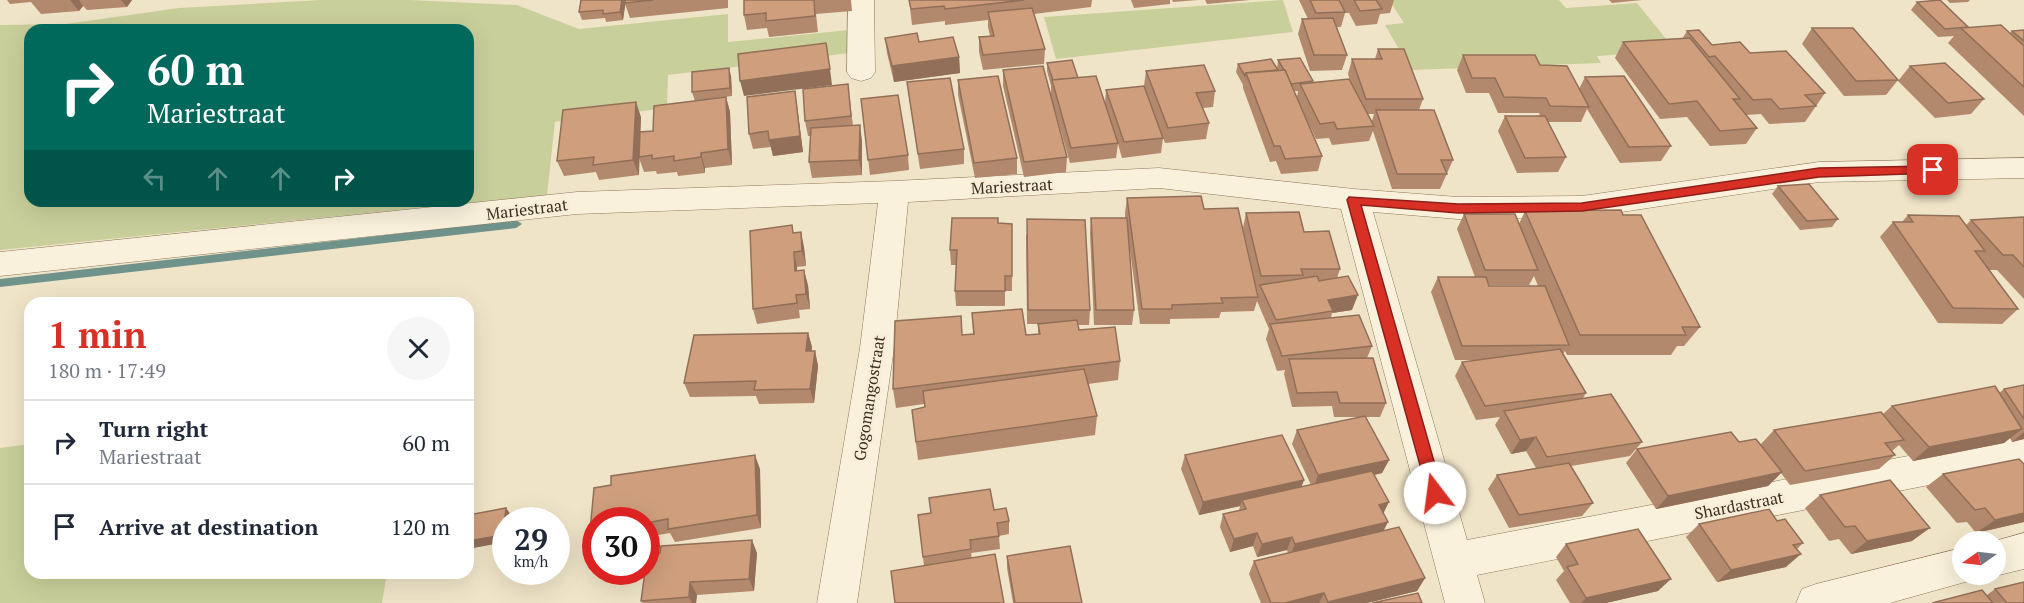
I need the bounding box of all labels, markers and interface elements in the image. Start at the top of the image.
text: 60 m [147,41,245,97]
icon: right [48,48,126,126]
text: Mariestraat [147,95,285,131]
pin [1907,144,1958,195]
icon: arrive [1916,153,1949,186]
icon: left [138,162,171,195]
icon: ahead [201,162,234,195]
icon: ahead [264,162,297,195]
icon: right [327,162,360,195]
street label: Mariestraat [970,173,1054,199]
street label: Mariestraat [485,193,569,225]
text: 1 min [48,311,146,358]
button: close [387,317,450,380]
street label: Gogomangostraat [848,334,890,462]
text: 180 m · 17:49 [48,357,166,384]
text: Turn right [99,414,208,443]
icon: right [48,426,81,459]
text: 60 m [402,428,450,457]
text: Mariestraat [99,443,202,470]
position arrow [1403,461,1467,525]
street label: Shardastraat [1693,486,1785,524]
speed limit sign: 30 [582,507,660,585]
icon: arrive [48,510,81,543]
text: Arrive at destination [99,512,318,541]
text: 120 m [390,512,450,541]
text: 29 [514,519,548,559]
north arrow [1952,531,2006,585]
map controls [1952,531,2006,585]
text: km/h [514,551,548,571]

